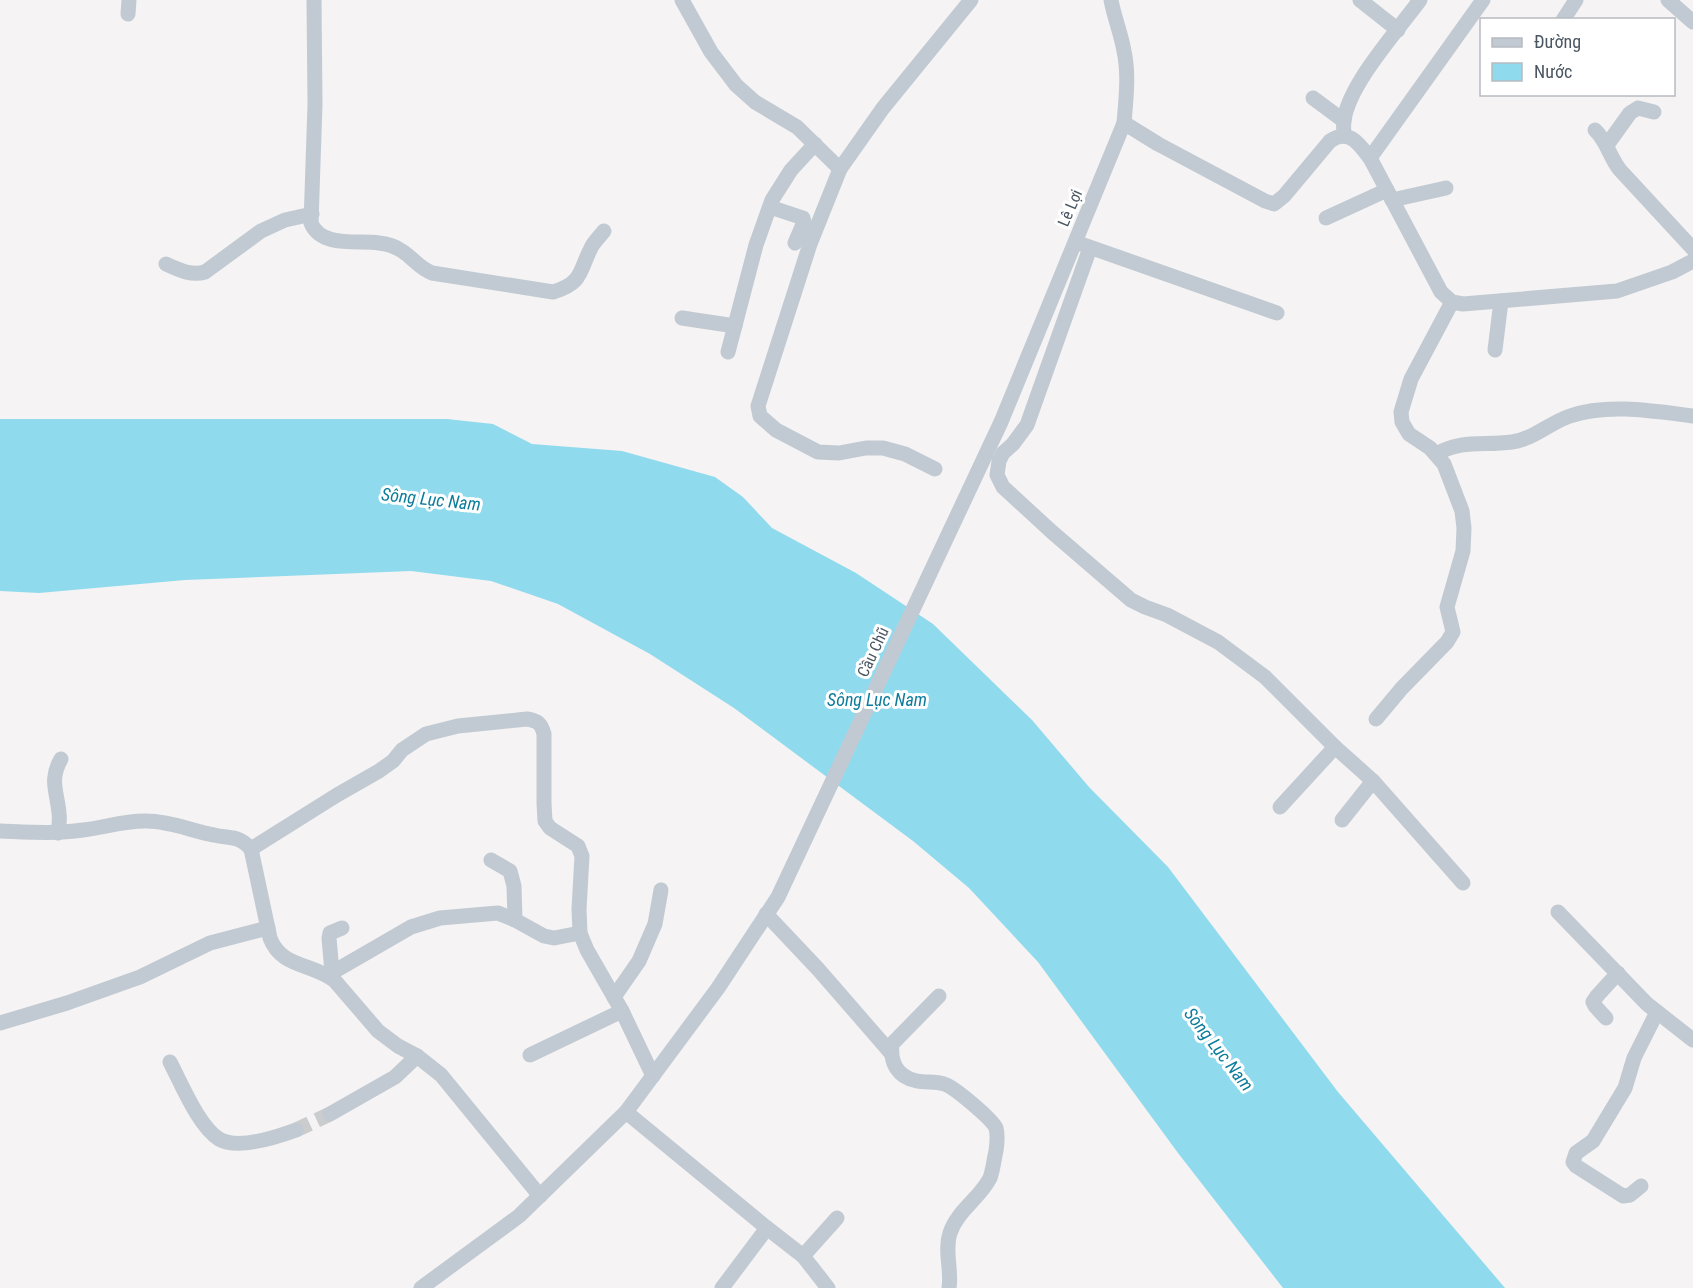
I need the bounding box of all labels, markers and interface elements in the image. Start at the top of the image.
legend [1480,18,1675,96]
text: Đường [1534,31,1581,52]
text: Nước [1534,61,1572,82]
street label: Lê Lợi [1054,187,1086,229]
water label: Sông Lục Nam [380,483,482,515]
street label: Cầu Chũ [853,624,893,680]
water label: Sông Lục Nam [827,689,927,710]
water label: Sông Lục Nam [1180,1003,1258,1095]

